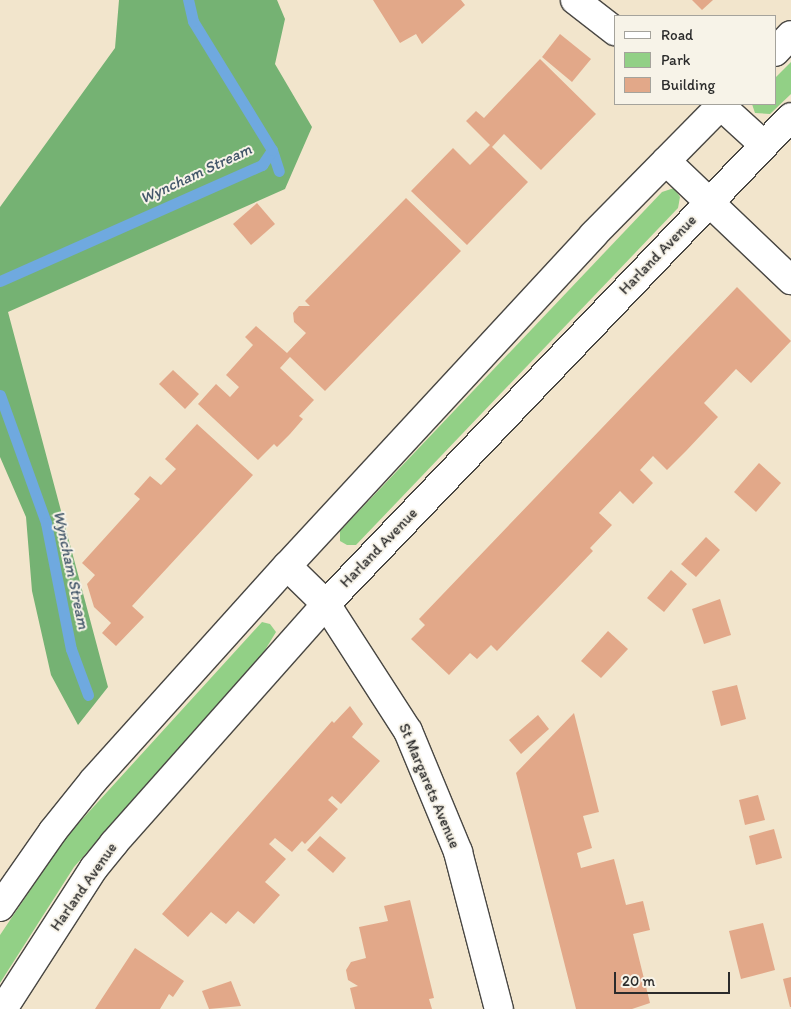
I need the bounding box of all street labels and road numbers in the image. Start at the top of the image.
street label: Harland Avenue [616,212,700,298]
street label: Harland Avenue [337,505,421,591]
street label: St Margarets Avenue [395,721,463,851]
street label: Harland Avenue [47,840,121,934]

